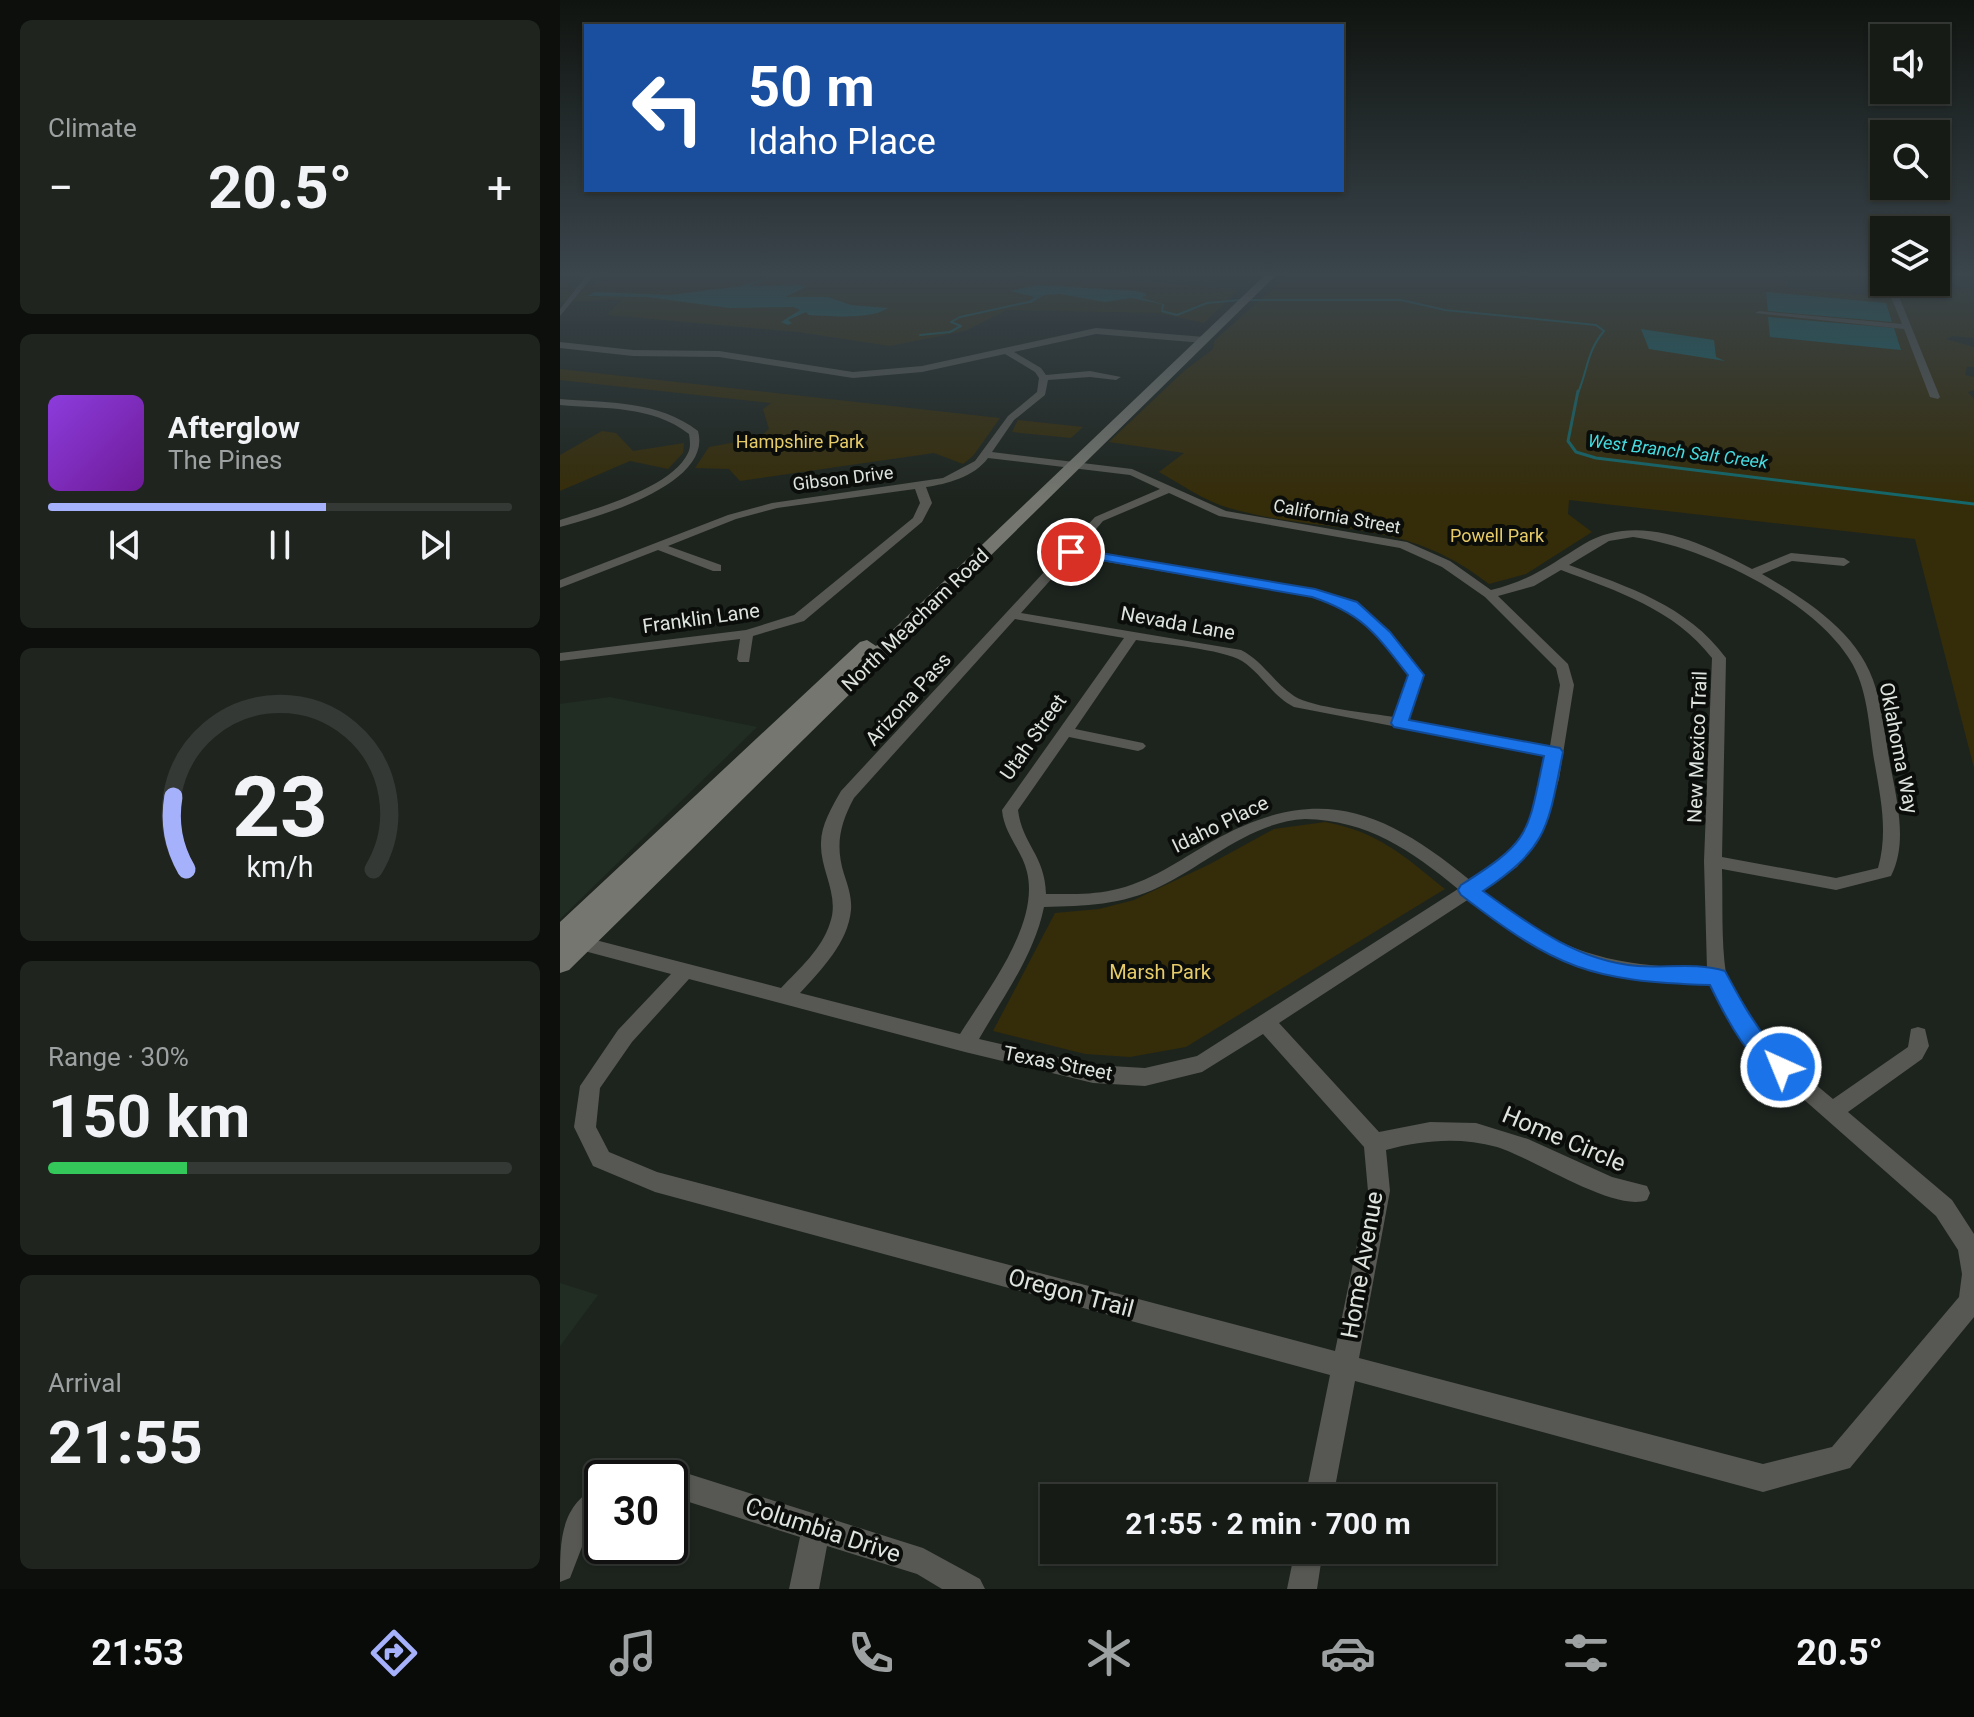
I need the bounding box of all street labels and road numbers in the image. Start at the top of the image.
street label: Gibson Drive [792,461,894,495]
street label: California Street [1272,494,1402,538]
street label: North Meacham Road [836,544,994,696]
street label: Franklin Lane [641,598,761,638]
street label: Nevada Lane [1119,601,1237,645]
street label: Arizona Pass [860,648,956,750]
street label: New Mexico Trail [1682,670,1712,824]
street label: Oklahoma Way [1875,680,1924,816]
street label: Utah Street [995,690,1071,784]
street label: Idaho Place [1168,790,1272,858]
street label: Texas Street [1002,1041,1114,1085]
street label: Home Circle [1498,1101,1630,1177]
street label: Home Avenue [1335,1189,1389,1341]
street label: Oregon Trail [1005,1263,1137,1323]
street label: Columbia Drive [742,1492,904,1568]

